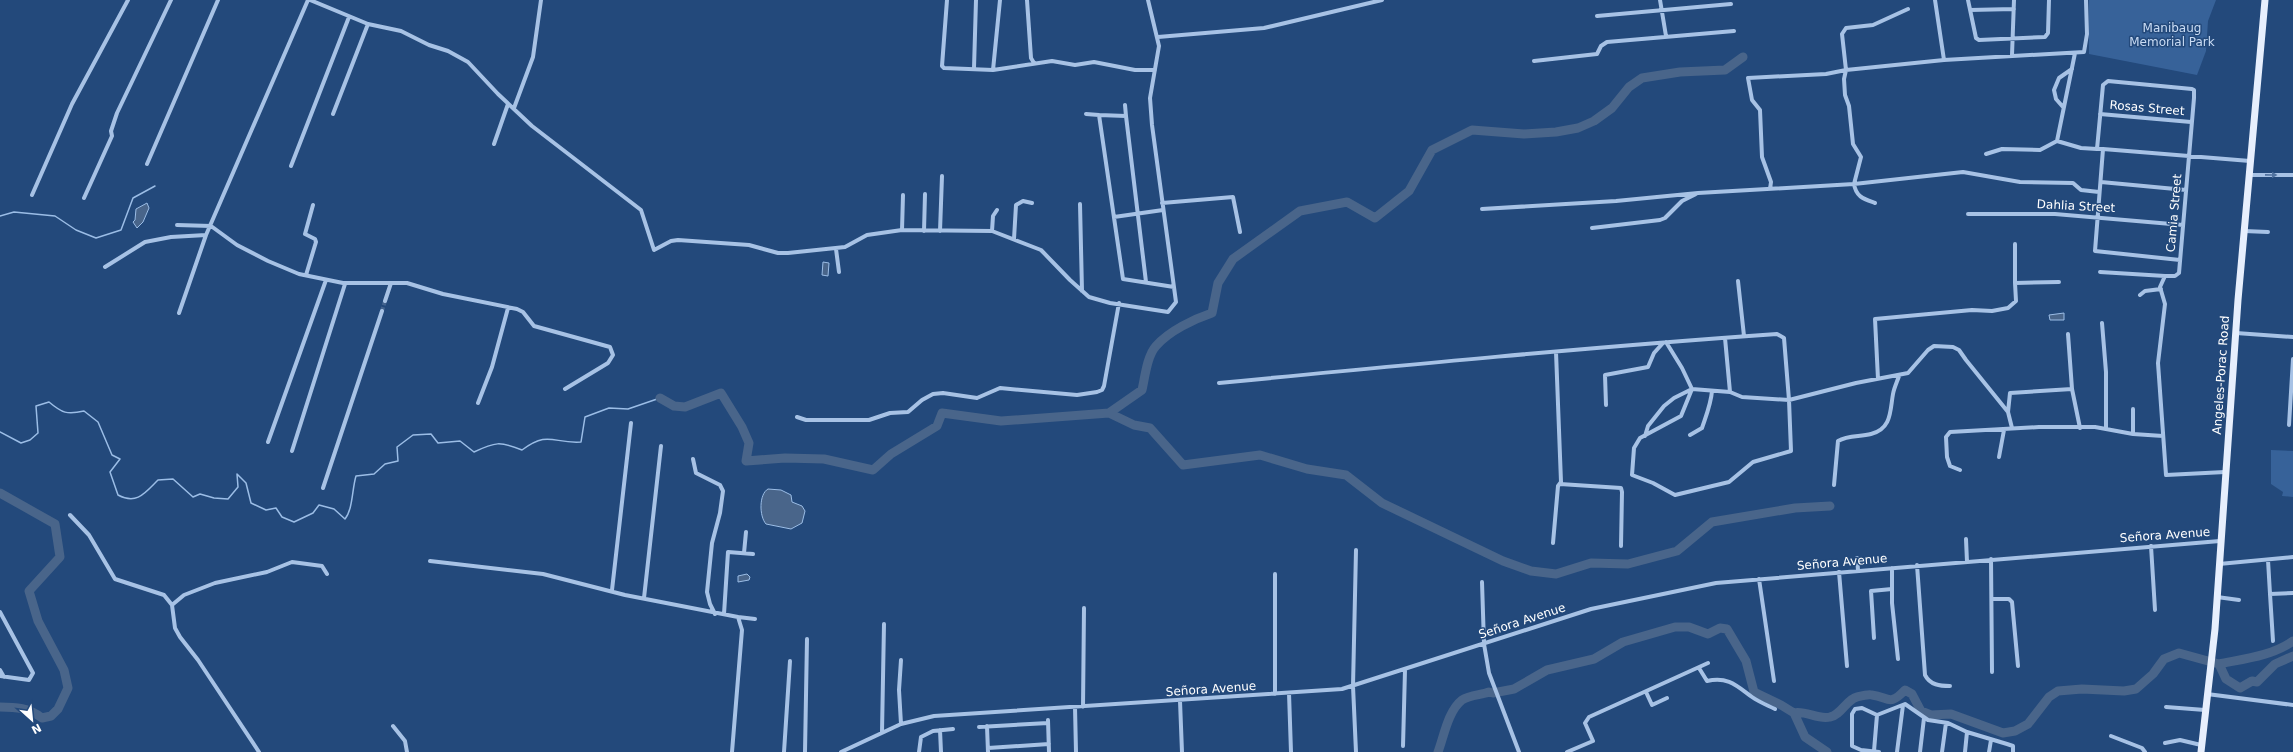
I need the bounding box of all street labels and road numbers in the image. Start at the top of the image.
street label: Rosas Street [2109,98,2185,118]
street label: Camia Street [2164,173,2184,253]
street label: Dahlia Street [2036,197,2116,215]
street label: Angeles-Porac Road [2210,315,2232,435]
street label: Señora Avenue [2119,525,2211,545]
street label: Señora Avenue [1796,551,1888,573]
street label: Señora Avenue [1477,600,1567,642]
street label: Señora Avenue [1165,679,1257,699]

